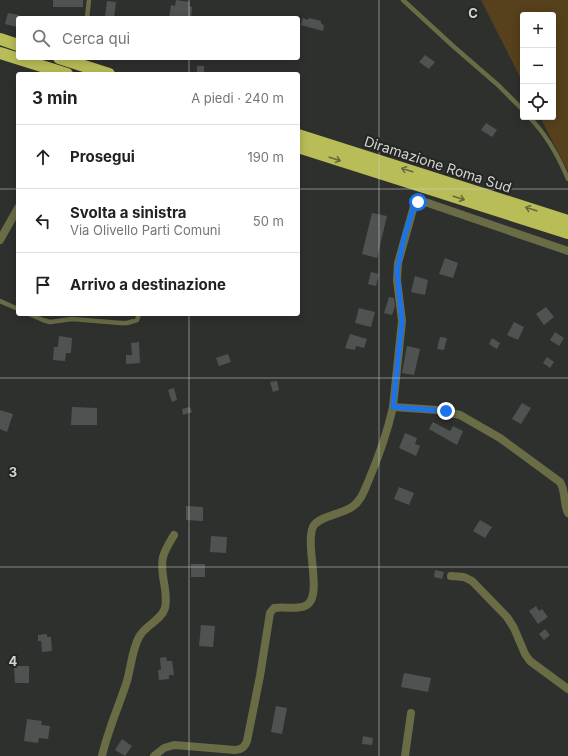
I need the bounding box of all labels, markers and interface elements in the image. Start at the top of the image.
text: C [468,5,478,21]
map controls [520,12,556,120]
button: + [520,12,556,48]
search box [16,16,300,60]
icon: search [30,27,52,49]
text: Cerca qui [62,29,130,48]
button: − [520,48,556,84]
button: locate [520,84,556,120]
text: 3 min [32,88,78,108]
text: A piedi · 240 m [191,90,284,106]
street label: Diramazione Roma Sud [362,132,514,196]
icon: ahead [32,146,54,168]
text: Prosegui [70,147,135,166]
text: 190 m [247,149,284,165]
one-way arrow [329,156,342,163]
one-way arrow [401,165,413,173]
route start [409,193,427,211]
one-way arrow [452,195,465,202]
text: Svolta a sinistra [70,203,187,222]
one-way arrow [525,205,538,212]
icon: left [32,210,54,232]
text: 50 m [253,213,284,229]
text: Via Olivello Parti Comuni [70,222,221,238]
icon: arrive [32,274,54,296]
text: Arrivo a destinazione [70,275,226,294]
route end [437,402,455,420]
text: 3 [9,464,17,480]
text: 4 [9,653,18,669]

